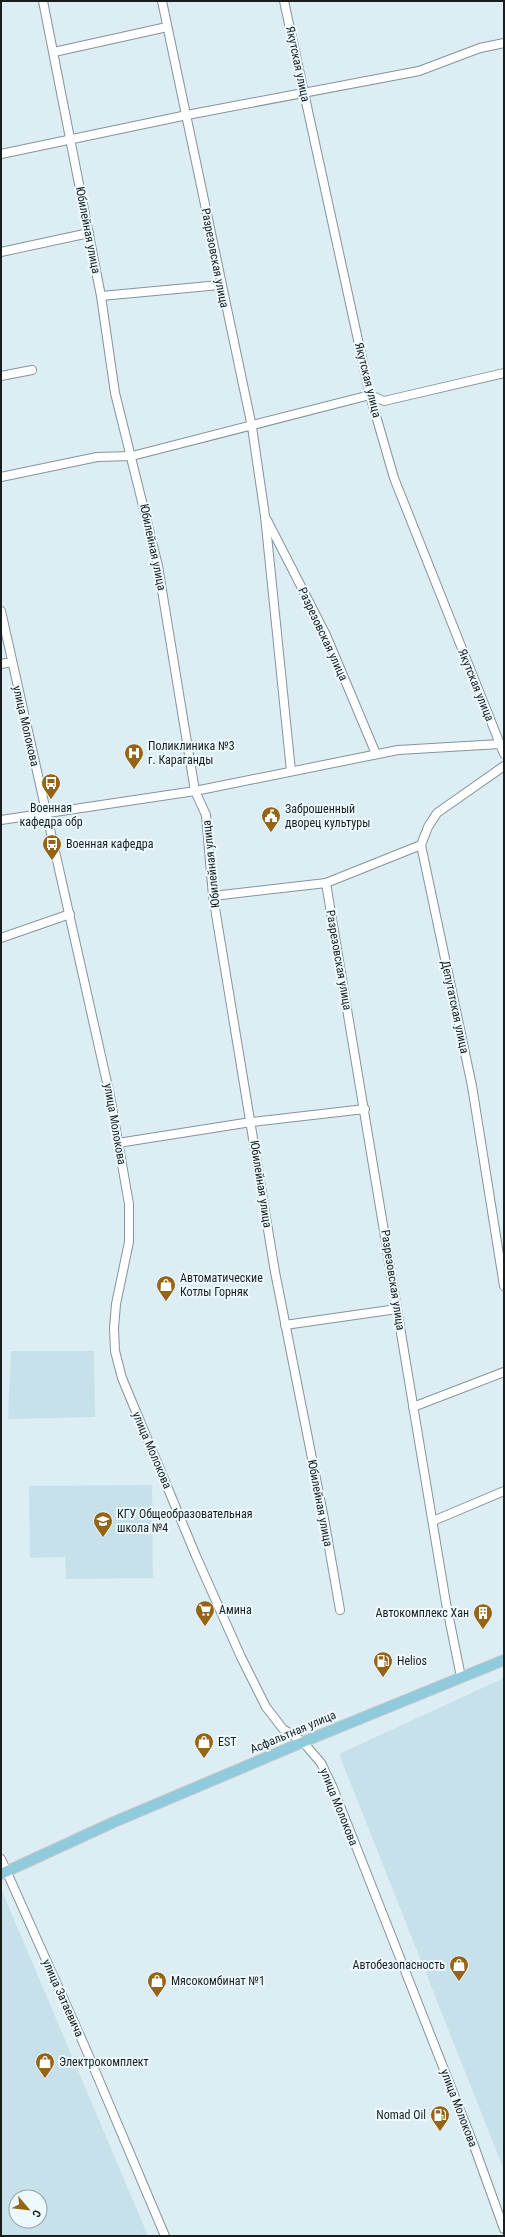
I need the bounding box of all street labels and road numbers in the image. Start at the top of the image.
street label: Якутская улица [283,25,313,103]
street label: Юбилейная улица [73,185,103,275]
street label: Разрезовская улица [198,207,232,309]
street label: Якутская улица [352,341,384,419]
street label: Юбилейная улица [137,502,169,592]
street label: Разрезовская улица [295,585,351,683]
street label: Якутская улица [455,647,497,723]
street label: улица Молокова [10,684,42,768]
street label: Юбилейная улица [199,819,223,909]
street label: Разрезовская улица [323,909,355,1011]
street label: Депутатская улица [438,959,472,1055]
street label: улица Молокова [101,1082,129,1166]
street label: Юбилейная улица [247,1139,275,1229]
street label: Разрезовская улица [378,1229,408,1331]
street label: улица Молокова [129,1409,175,1491]
street label: Юбилейная улица [305,1458,335,1548]
street label: Асфальтная улица [248,1708,338,1756]
street label: улица Молокова [317,1766,361,1848]
street label: улица Затаевича [40,1957,87,2039]
street label: улица Молокова [438,2067,480,2149]

